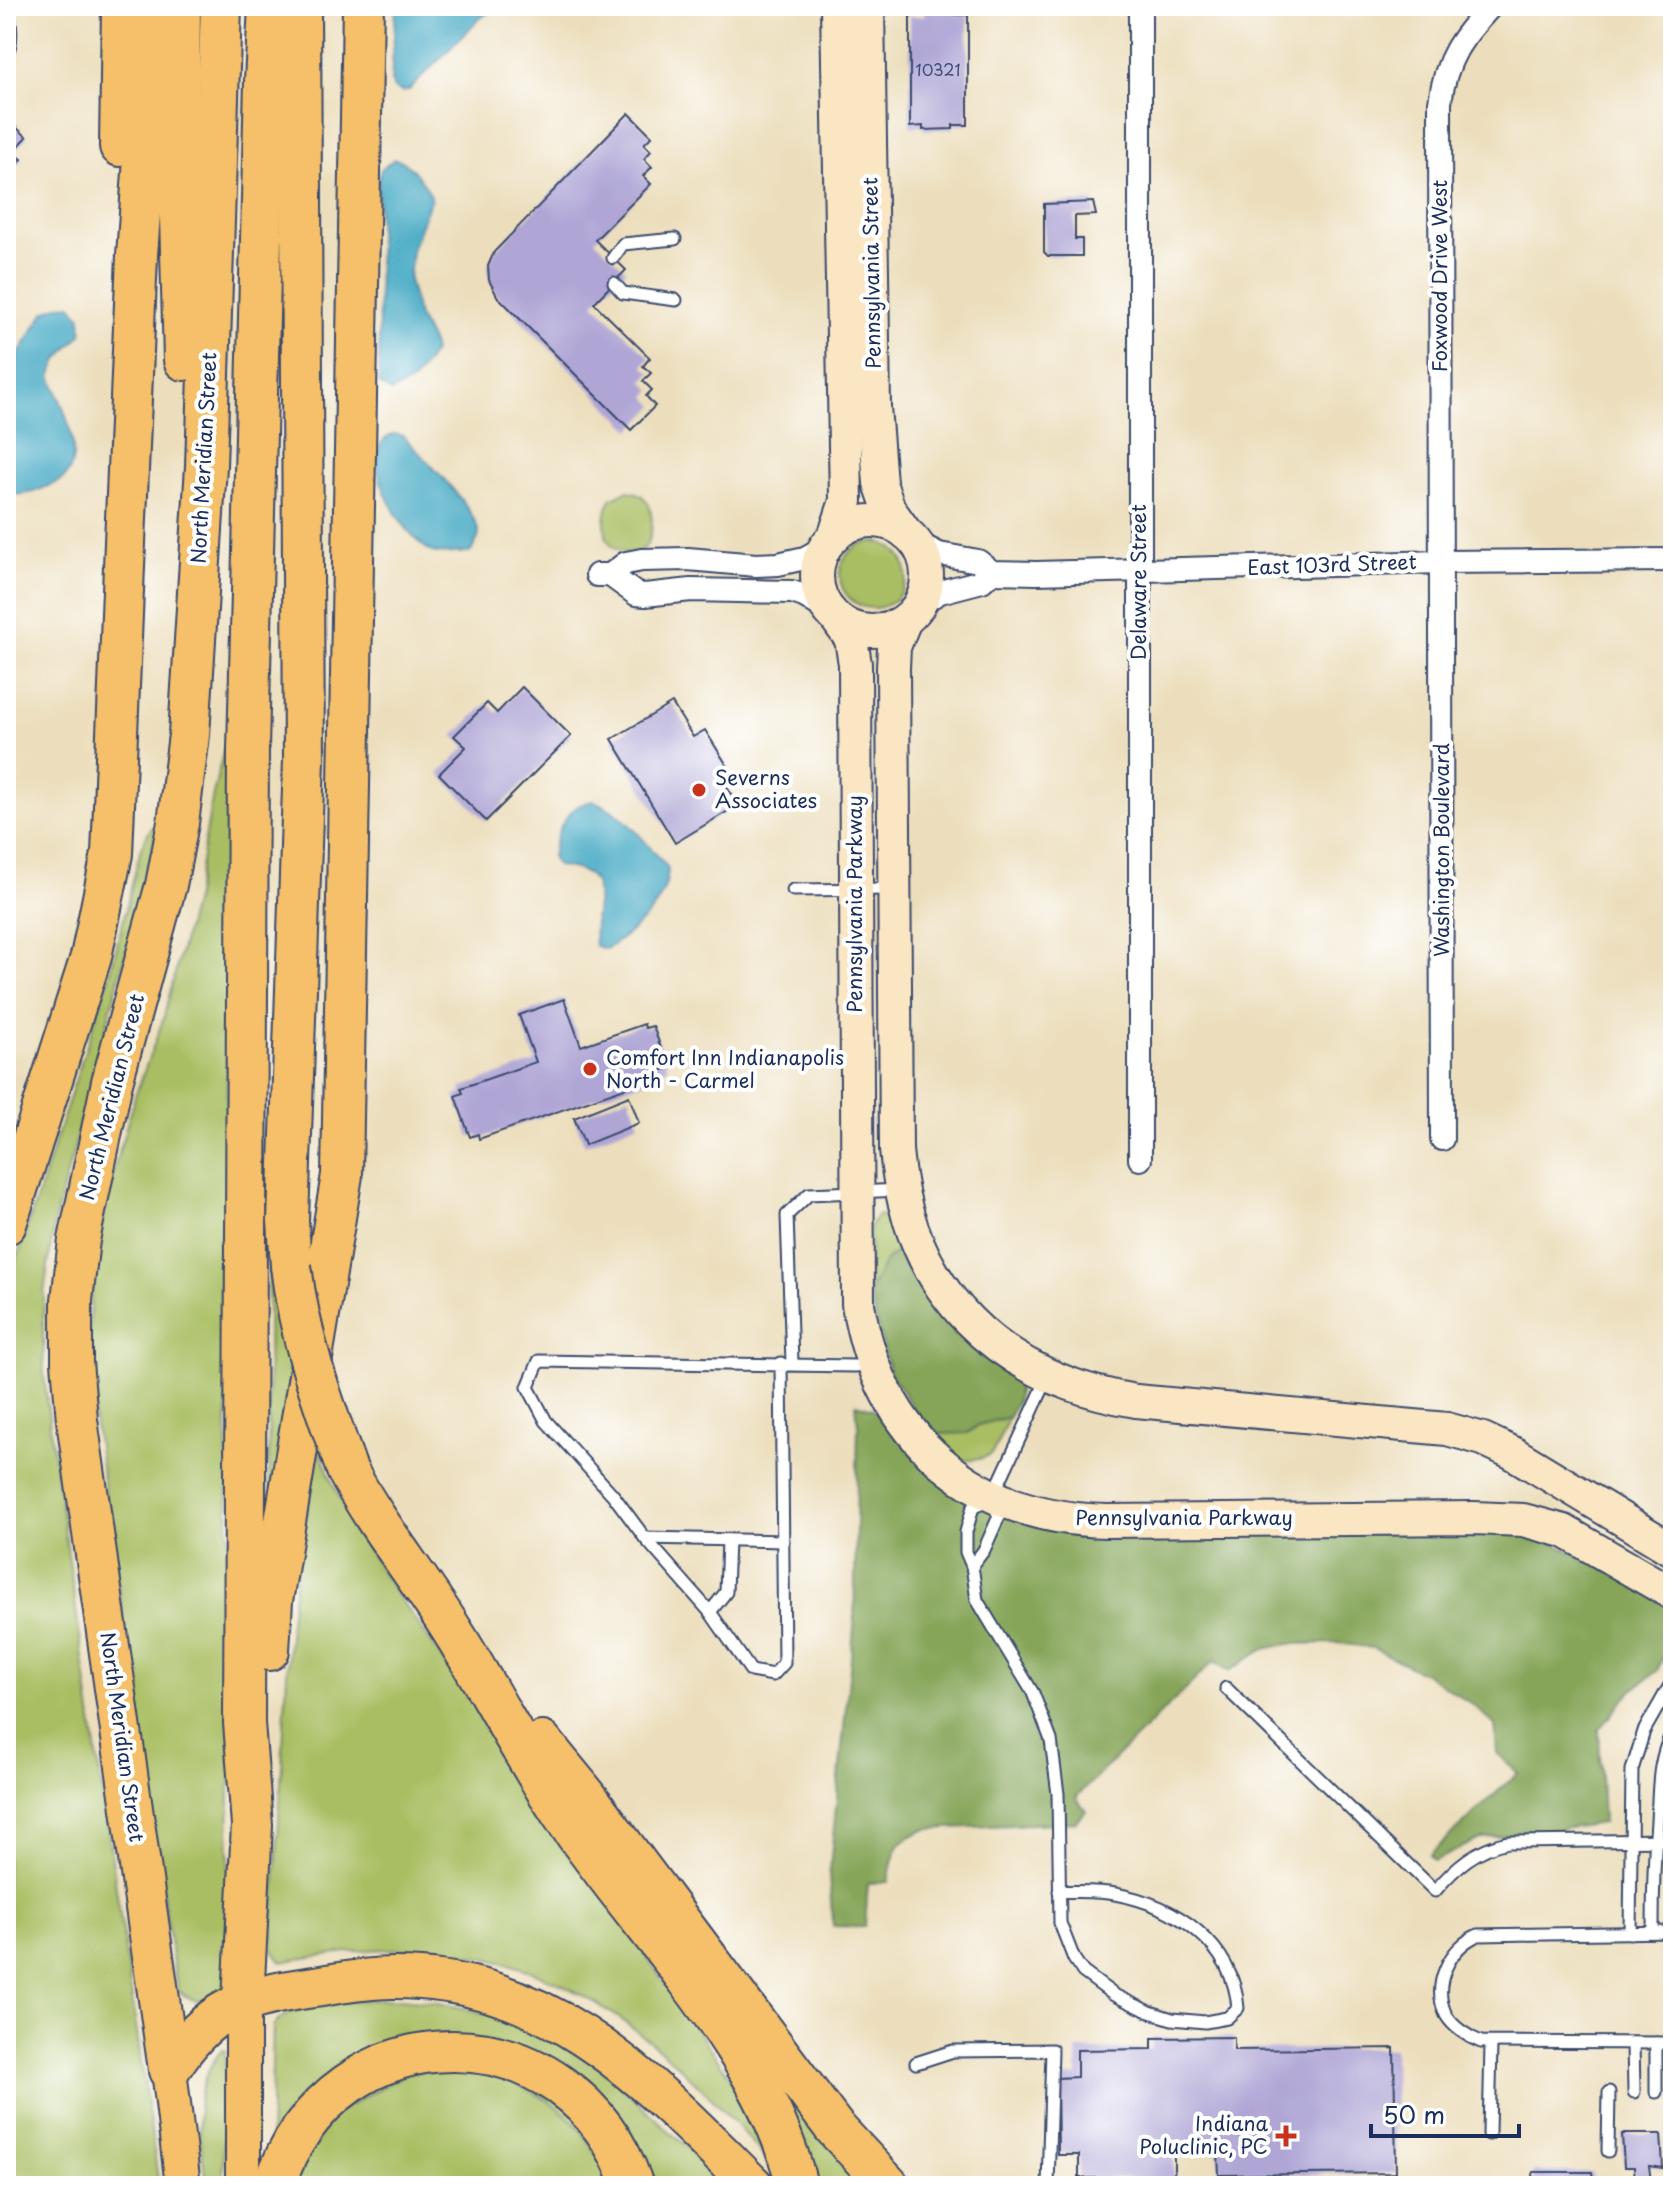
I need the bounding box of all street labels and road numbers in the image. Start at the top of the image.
street label: Pennsylvania Street [854,177,888,369]
street label: Foxwood Drive West [1424,180,1454,372]
street label: North Meridian Street [182,351,224,564]
street label: Delaware Street [1123,504,1153,660]
street label: East 103rd Street [1247,546,1417,582]
street label: Washington Boulevard [1426,743,1456,957]
street label: Pennsylvania Parkway [839,795,869,1013]
street label: North Meridian Street [71,990,151,1203]
street label: Pennsylvania Parkway [1075,1502,1293,1532]
street label: North Meridian Street [93,1630,153,1844]

